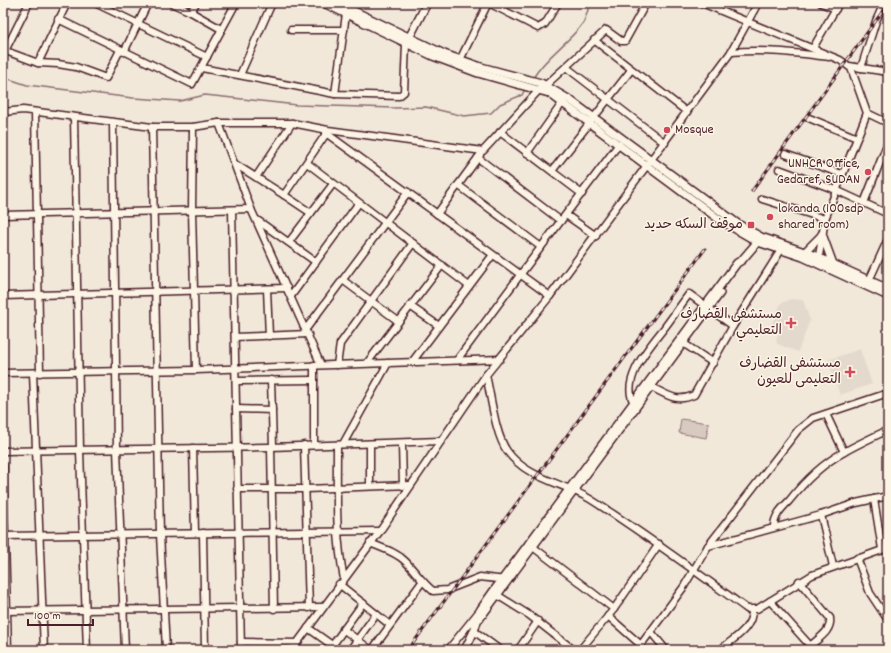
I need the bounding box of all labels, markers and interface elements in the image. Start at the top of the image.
place label: Mosque [675,120,714,140]
marker: Mosque [662,125,672,135]
place label: UNHCR Office, Gedaref, SUDAN [777,154,860,190]
marker: UNHCR Office, Gedaref, SUDAN [863,167,873,177]
place label: lokanda (100sdp shared room) [778,199,863,235]
marker: lokanda (100sdp shared room) [765,212,775,222]
place label: موقف السكه حديد [644,215,743,235]
marker: موقف السكه حديد [746,220,756,230]
place label: مستشفى القضارف التعليمي [680,305,782,342]
marker: مستشفى القضارف التعليمي [785,317,797,329]
place label: مستشفى القضارف التعليمى للعيون [739,354,841,390]
marker: مستشفى القضارف التعليمى للعيون [844,366,856,378]
scale bar [28,601,93,627]
text: 100 m [34,608,61,625]

